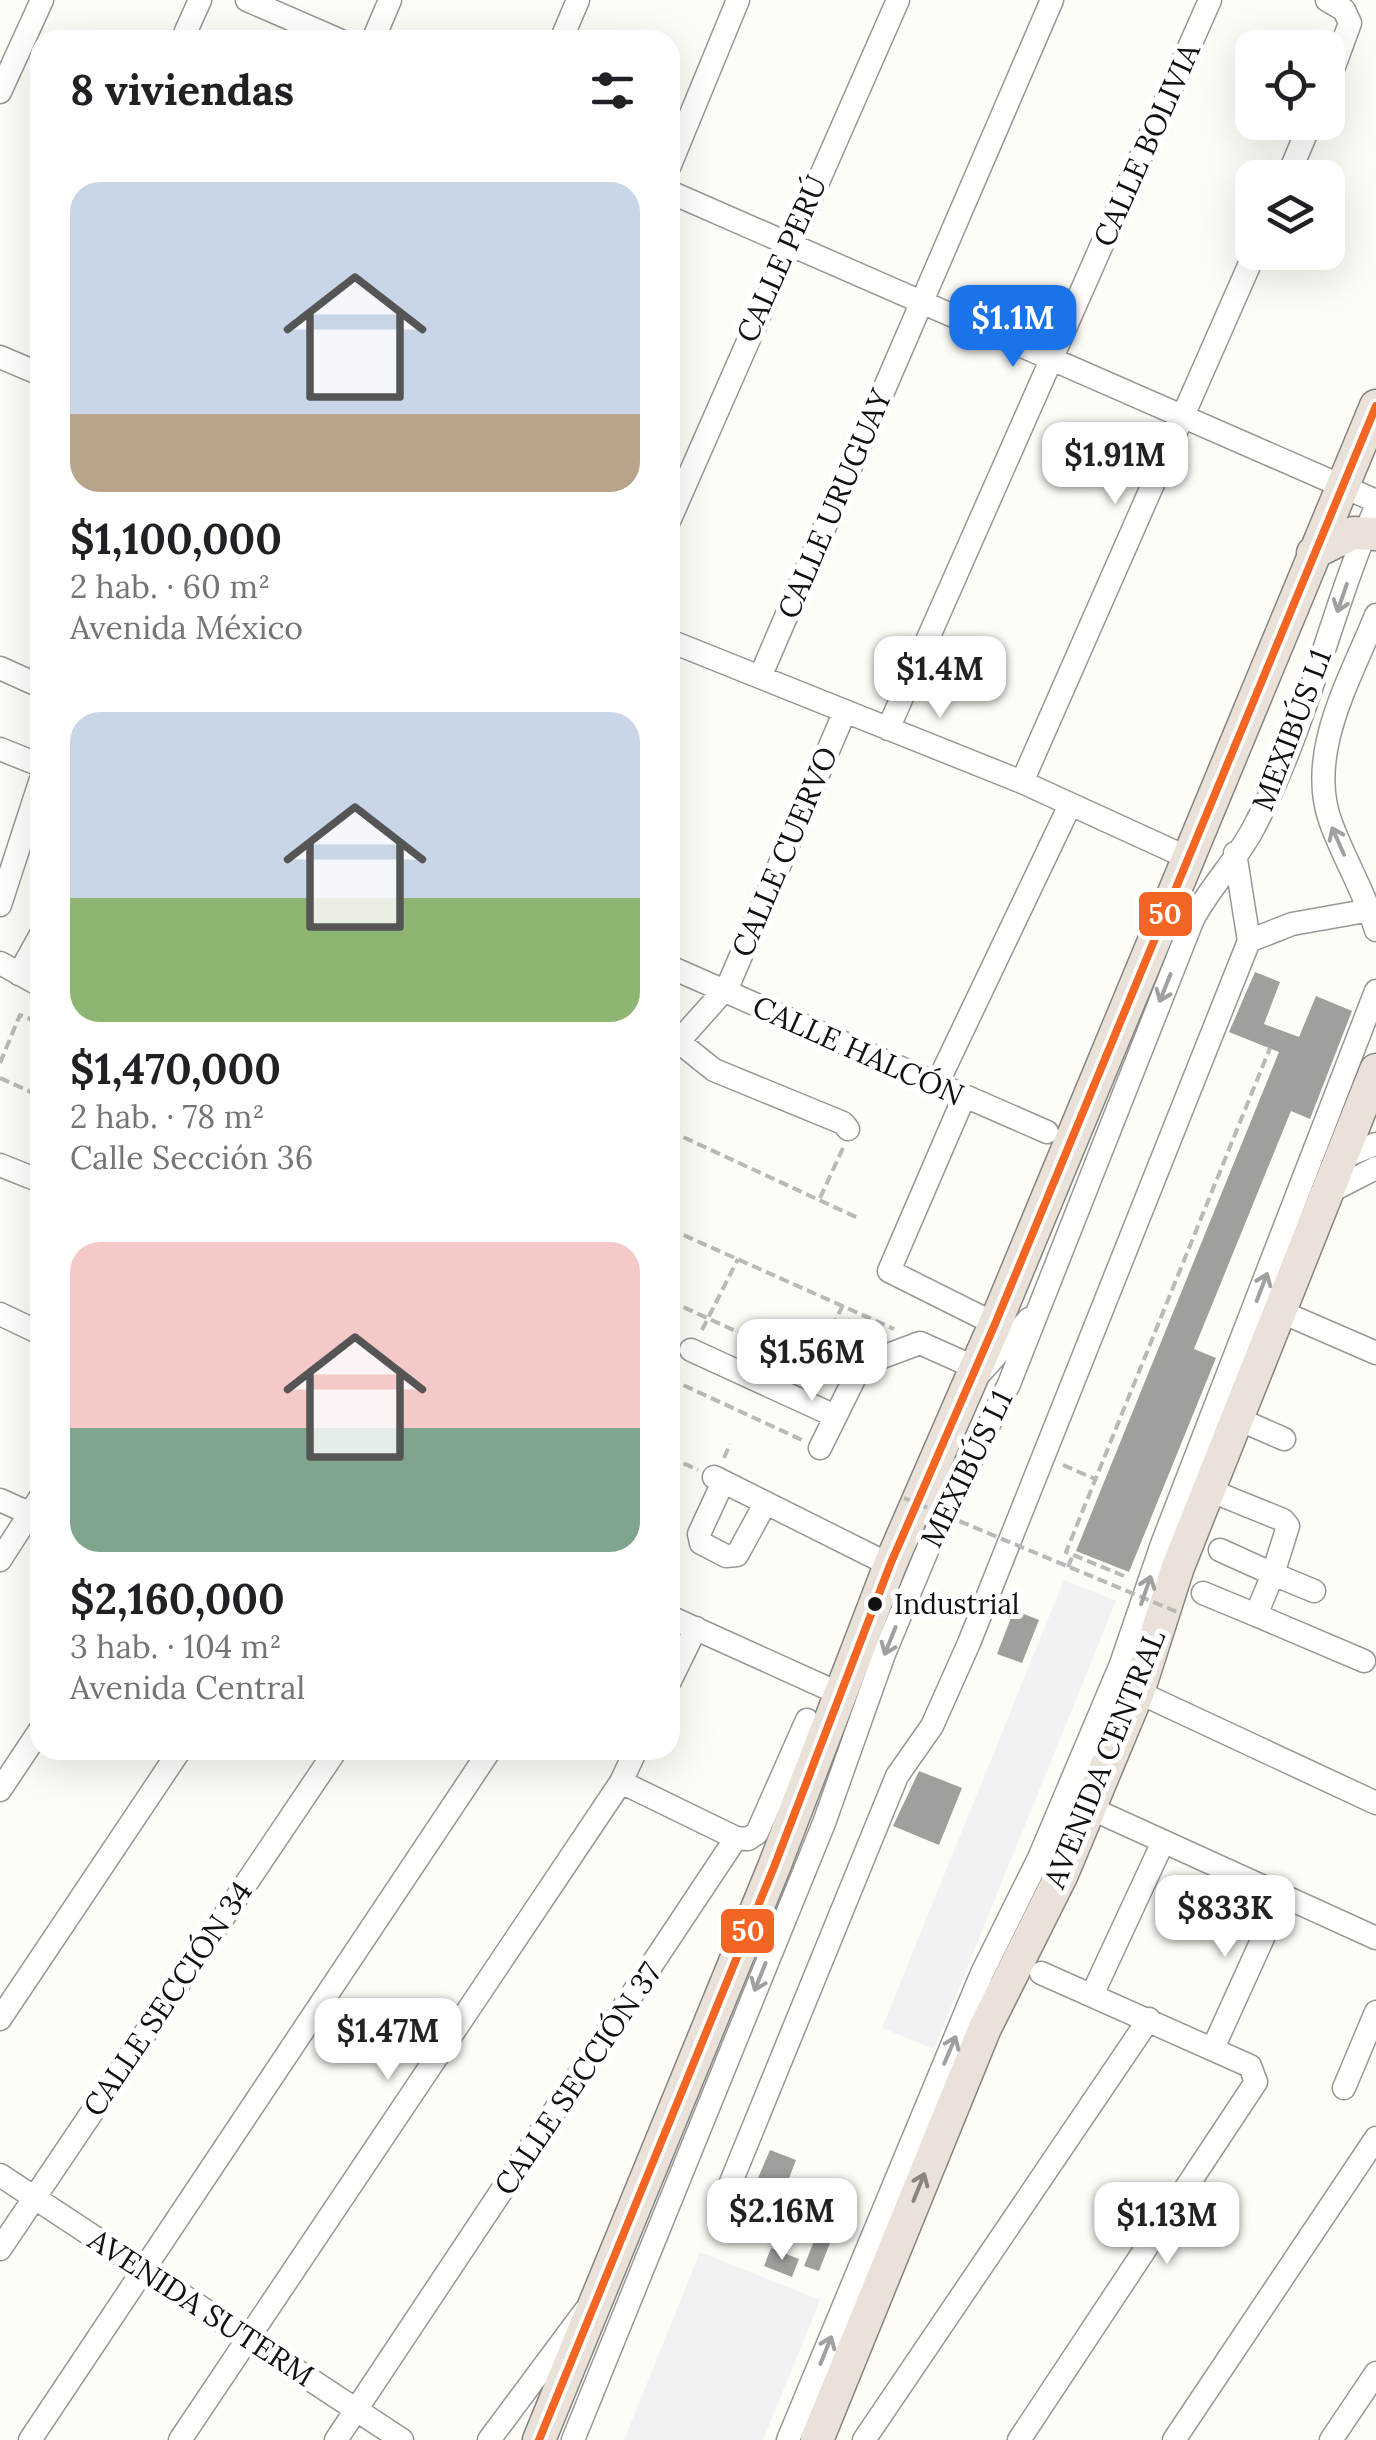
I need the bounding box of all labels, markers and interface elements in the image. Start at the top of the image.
map controls [1235,30,1345,270]
button: locate [1235,30,1345,140]
street label: CALLE BOLIVIA [1084,36,1208,252]
text: 8 viviendas [70,63,294,117]
icon: filters [585,63,640,118]
button: layers [1235,160,1345,270]
street label: CALLE PERÚ [727,169,835,348]
icon: home [265,247,445,427]
pin: $1.1M [943,285,1083,370]
text: $1.1M [971,297,1055,338]
street label: CALLE URUGUAY [769,382,900,624]
pin: $1.91M [1034,422,1196,507]
text: $1.91M [1064,434,1166,475]
text: $1,100,000 [70,512,282,566]
text: 2 hab. · 60 m² [70,566,270,607]
one-way arrow [1332,581,1350,612]
text: Avenida México [70,607,303,648]
pin: $1.4M [870,636,1010,721]
street label: MEXIBÚS L1 [1243,644,1339,816]
text: $1.4M [896,648,984,689]
street label: CALLE CUERVO [723,741,845,962]
icon: home [265,777,445,957]
one-way arrow [1328,826,1346,856]
line badge: 50 [1137,890,1194,938]
text: 50 [1149,896,1181,932]
one-way arrow [1155,972,1173,1002]
street label: CALLE HALCÓN [747,987,970,1114]
text: $1,470,000 [70,1042,281,1096]
text: 2 hab. · 78 m² [70,1096,265,1137]
text: Calle Sección 36 [70,1137,313,1178]
one-way arrow [1254,1272,1272,1302]
icon: home [265,1307,445,1487]
pin: $1.56M [731,1319,893,1404]
text: $1.56M [759,1331,865,1372]
street label: MEXIBÚS L1 [912,1384,1020,1553]
text: $2,160,000 [70,1572,285,1626]
one-way arrow [1138,1576,1156,1607]
place label: Industrial [894,1586,1019,1622]
marker: Industrial [865,1594,885,1614]
street label: AVENIDA CENTRAL [1034,1624,1173,1894]
one-way arrow [879,1625,897,1656]
text: 3 hab. · 104 m² [70,1626,281,1667]
text: Avenida Central [70,1667,305,1708]
street label: CALLE SECCIÓN 34 [74,1874,260,2123]
pin: $833K [1155,1875,1295,1960]
text: $833K [1177,1887,1273,1928]
line badge: 50 [719,1907,776,1955]
text: 50 [732,1913,764,1949]
street label: CALLE SECCIÓN 37 [485,1955,669,2202]
one-way arrow [750,1961,768,1992]
pin: $1.47M [307,1998,469,2083]
text: $1.47M [337,2010,439,2051]
one-way arrow [942,2035,960,2066]
one-way arrow [911,2172,929,2203]
pin: $2.16M [701,2178,863,2263]
pin: $1.13M [1086,2182,1248,2267]
text: $2.16M [729,2190,835,2231]
text: $1.13M [1116,2194,1218,2235]
street label: AVENIDA SUTERM [81,2220,321,2394]
one-way arrow [818,2335,836,2366]

